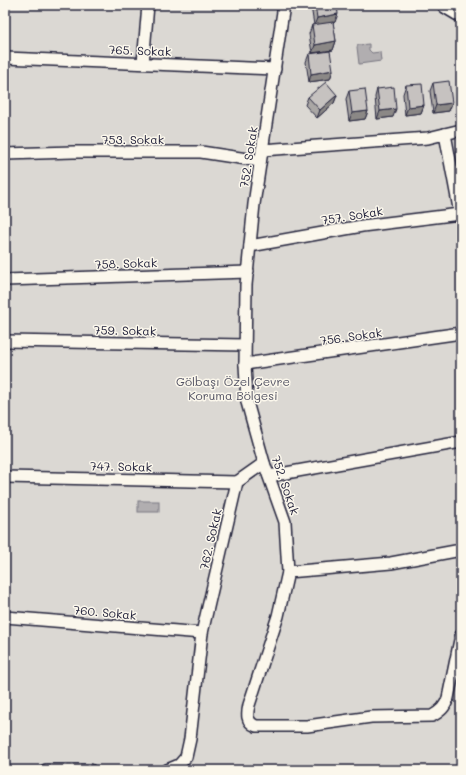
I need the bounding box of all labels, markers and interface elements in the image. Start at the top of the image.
street label: 765. Sokak [109,41,171,59]
street label: 752. Sokak [235,125,261,189]
street label: 753. Sokak [102,131,164,147]
street label: 757. Sokak [320,202,384,228]
street label: 758. Sokak [95,254,157,272]
street label: 759. Sokak [94,321,156,339]
street label: 756. Sokak [319,324,383,348]
park label: Gölbaşı Özel Çevre Koruma Bölgesi [176,373,290,403]
street label: 752. Sokak [268,453,304,517]
street label: 747. Sokak [90,457,152,475]
street label: 762. Sokak [195,507,225,571]
street label: 760. Sokak [73,601,137,623]

